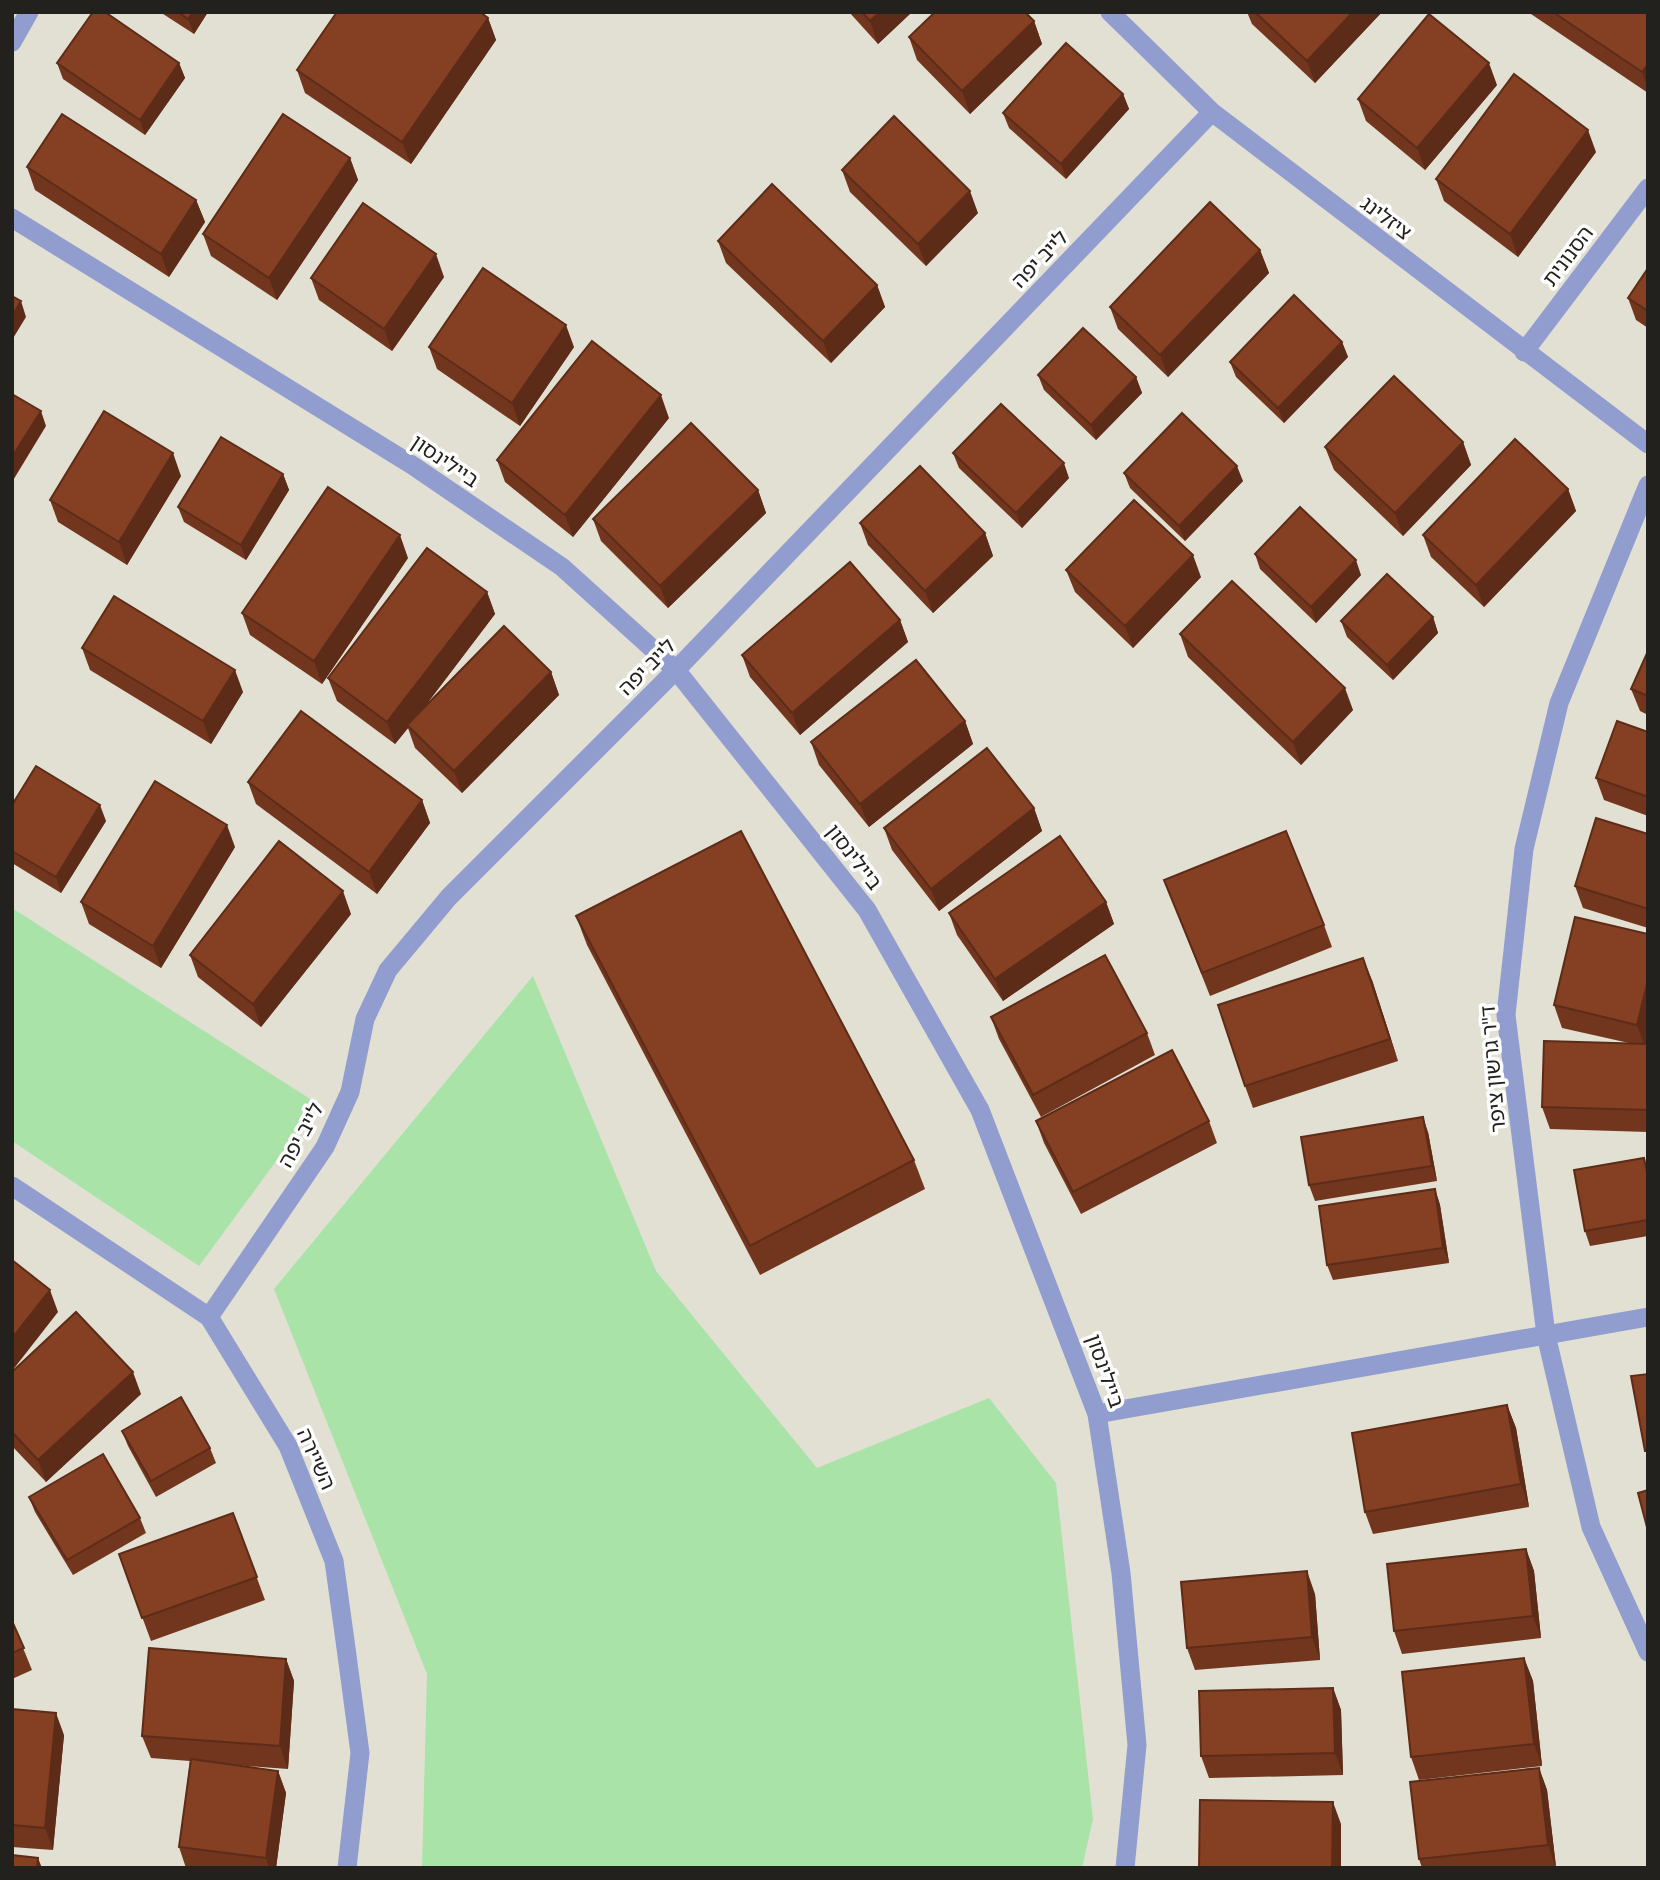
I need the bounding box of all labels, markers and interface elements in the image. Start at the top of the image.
street label: ציזלינג [1356,190,1417,245]
street label: הסנונית [1537,221,1598,291]
street label: לייב יפה [1006,225,1073,293]
street label: ביילינסון [407,429,484,492]
street label: לייב יפה [613,633,680,700]
street label: ביילינסון [821,819,888,894]
street label: ד"ר גרשון ציפר [1474,1004,1511,1134]
street label: לייב יפה [273,1098,329,1172]
street label: ביילינסון [1081,1331,1130,1411]
street label: השיירה [292,1424,341,1493]

